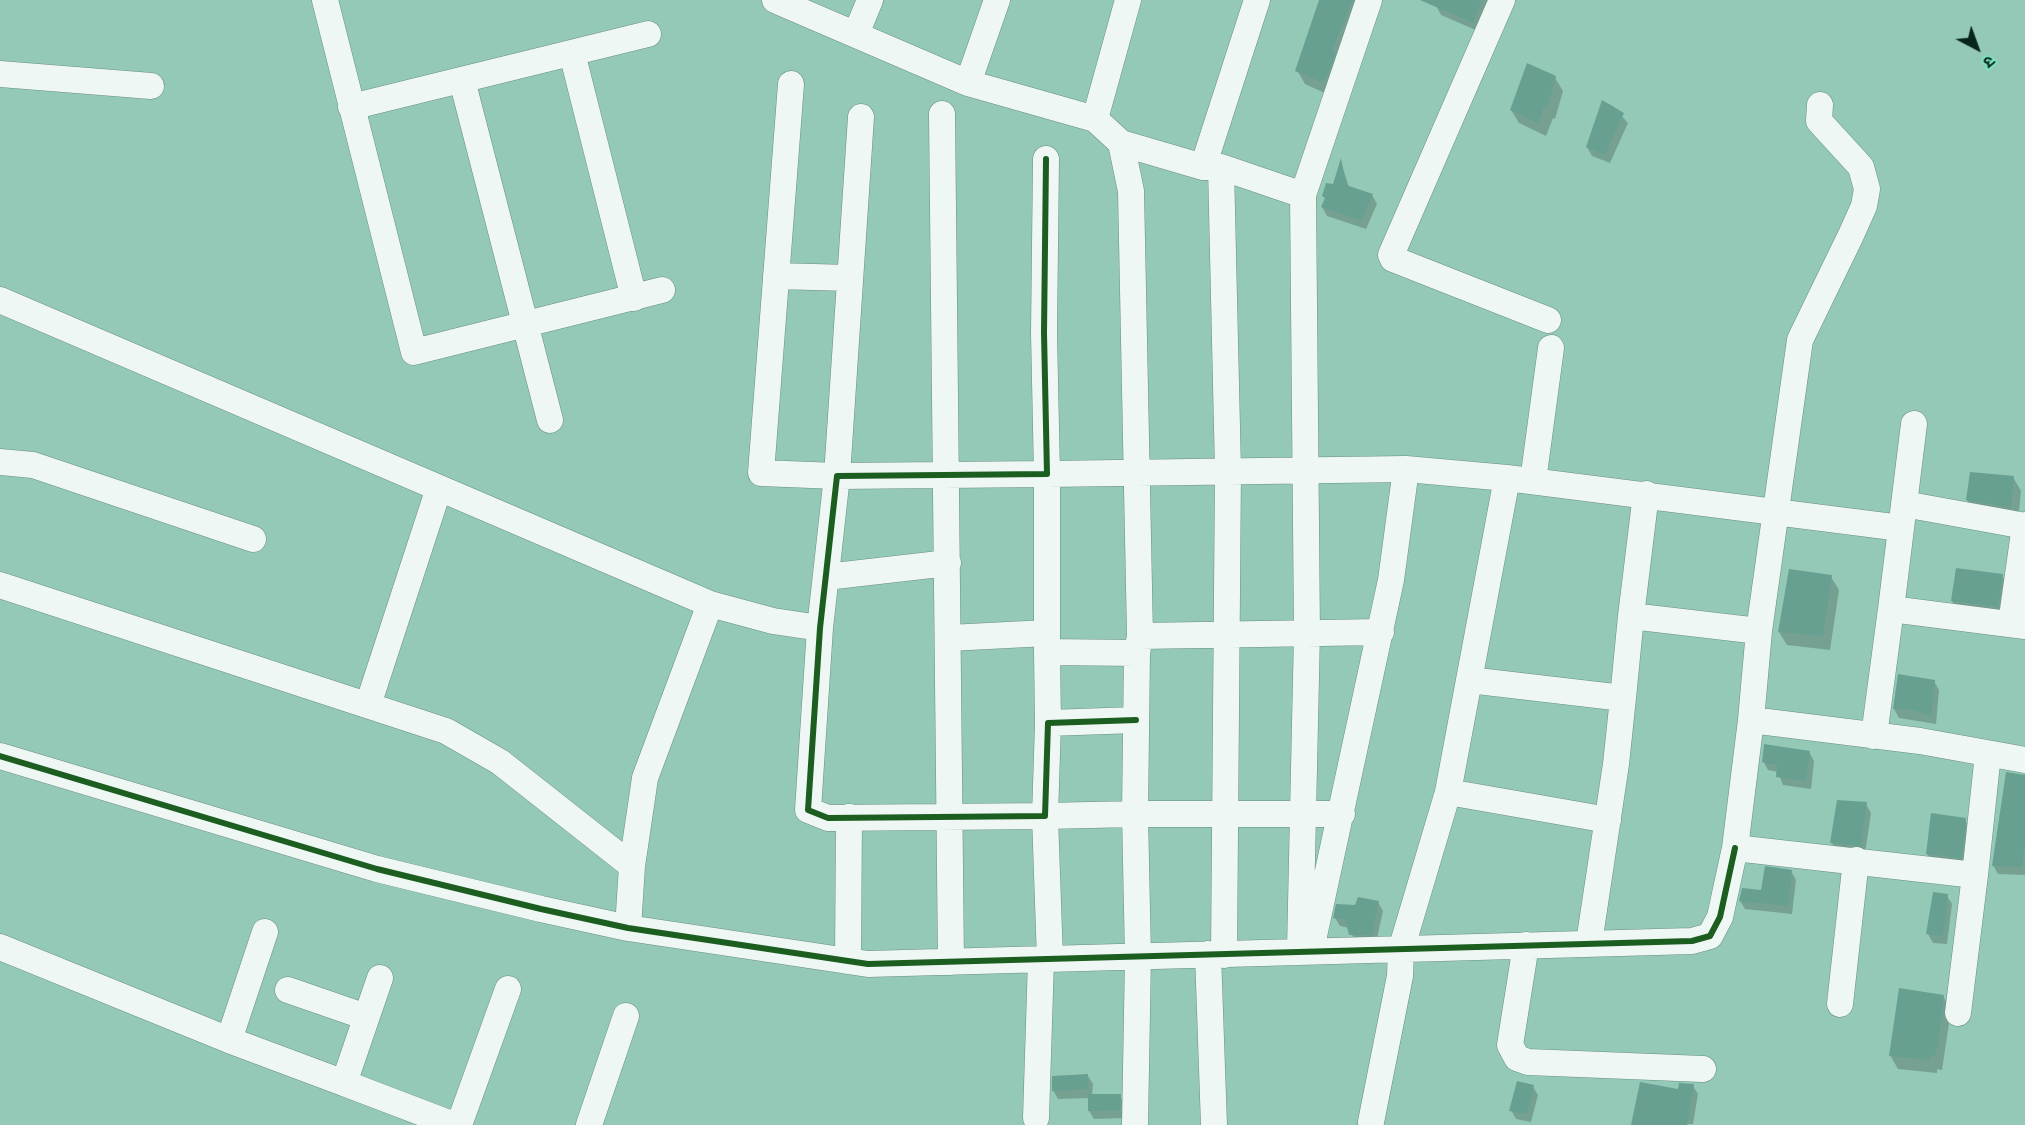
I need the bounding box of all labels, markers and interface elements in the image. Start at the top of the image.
north arrow [1947,18,2007,78]
text: उ [1979,51,2000,73]

